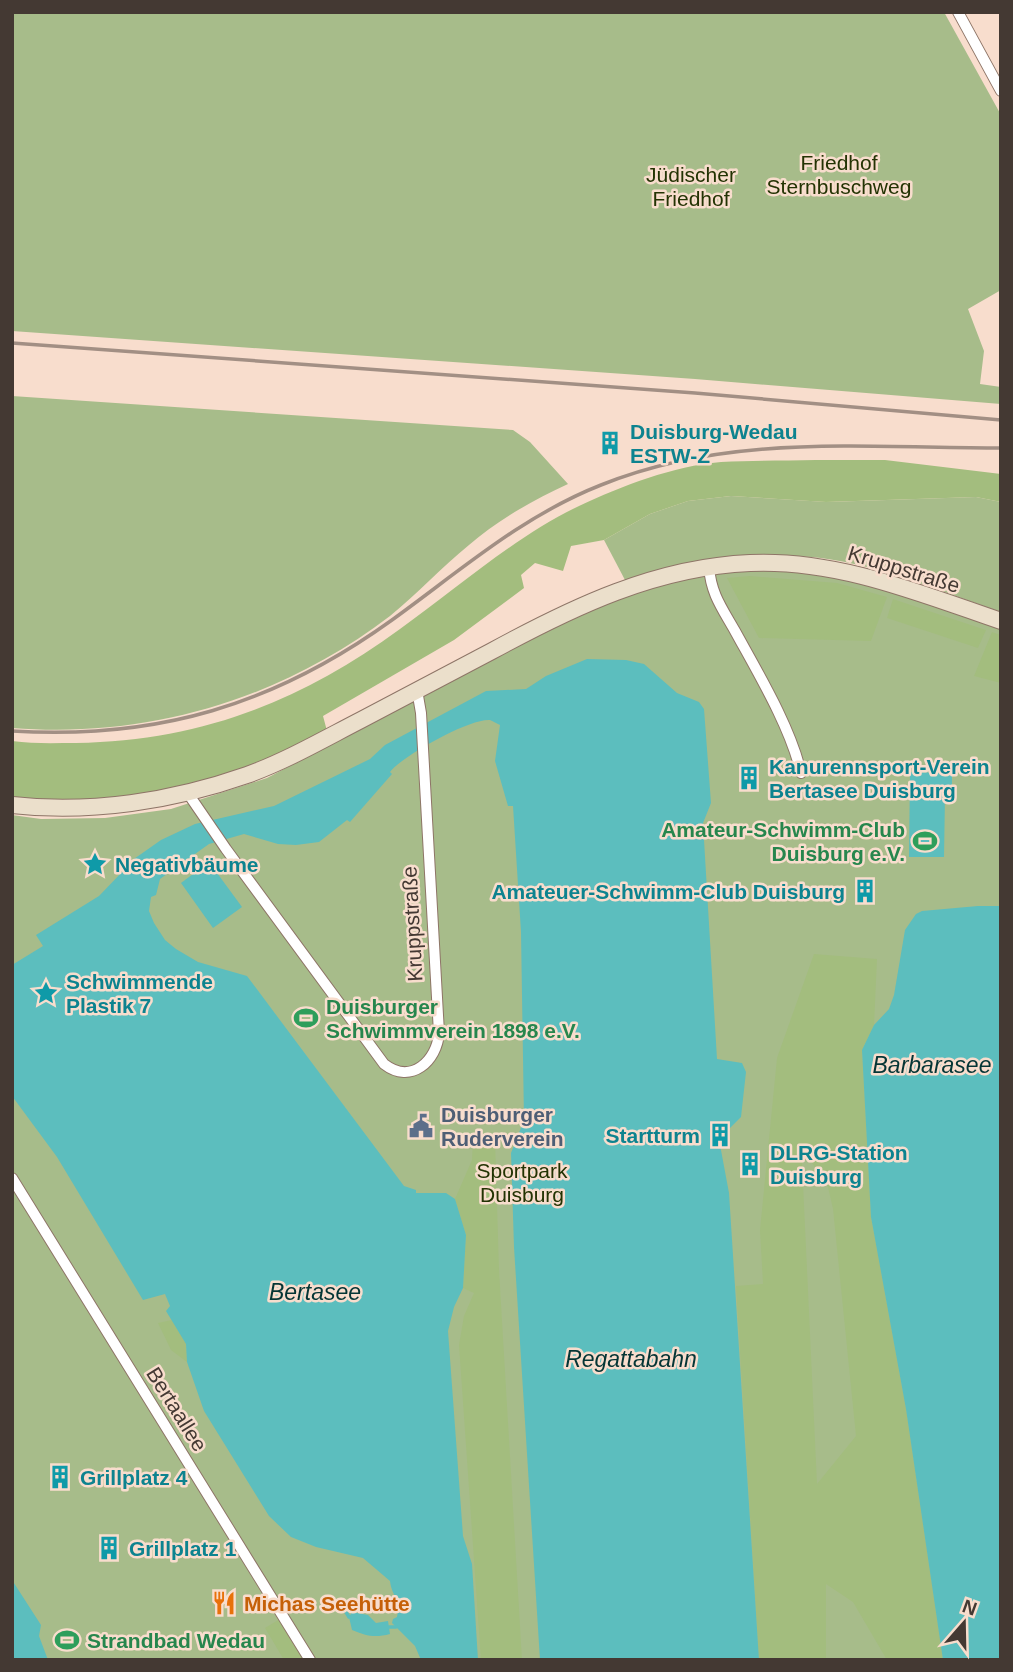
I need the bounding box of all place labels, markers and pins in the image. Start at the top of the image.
place label: Duisburg-Wedau ESTW-Z [630,420,798,467]
building icon: Duisburg-Wedau ESTW-Z [596,429,624,457]
place label: Kanurennsport-Verein Bertasee Duisburg [769,755,990,802]
building icon: Kanurennsport-Verein Bertasee Duisburg [735,764,763,792]
place label: Amateur-Schwimm-Club Duisburg e.V. [661,818,905,865]
sports icon: Amateur-Schwimm-Club Duisburg e.V. [911,827,939,855]
place icon: Negativbäume [81,850,109,878]
place label: Negativbäume [115,853,259,876]
building icon: Amateuer-Schwimm-Club Duisburg [851,877,879,905]
place label: Amateuer-Schwimm-Club Duisburg [491,880,845,903]
place label: Schwimmende Plastik 7 [66,970,213,1017]
place icon: Schwimmende Plastik 7 [32,979,60,1007]
place label: Duisburger Schwimmverein 1898 e.V. [326,995,580,1042]
sports icon: Duisburger Schwimmverein 1898 e.V. [292,1004,320,1032]
place label: Duisburger Ruderverein [441,1103,564,1150]
public building icon: Duisburger Ruderverein [407,1112,435,1140]
building icon: Startturm [706,1121,734,1149]
place label: Startturm [605,1124,700,1147]
place label: DLRG-Station Duisburg [770,1141,908,1188]
building icon: DLRG-Station Duisburg [736,1150,764,1178]
building icon: Grillplatz 4 [46,1463,74,1491]
place label: Grillplatz 4 [80,1466,188,1489]
building icon: Grillplatz 1 [95,1534,123,1562]
place label: Grillplatz 1 [129,1537,237,1560]
restaurant icon: Michas Seehütte [210,1589,238,1617]
place label: Michas Seehütte [244,1592,410,1615]
sports icon: Strandbad Wedau [53,1626,81,1654]
place label: Strandbad Wedau [87,1629,265,1652]

